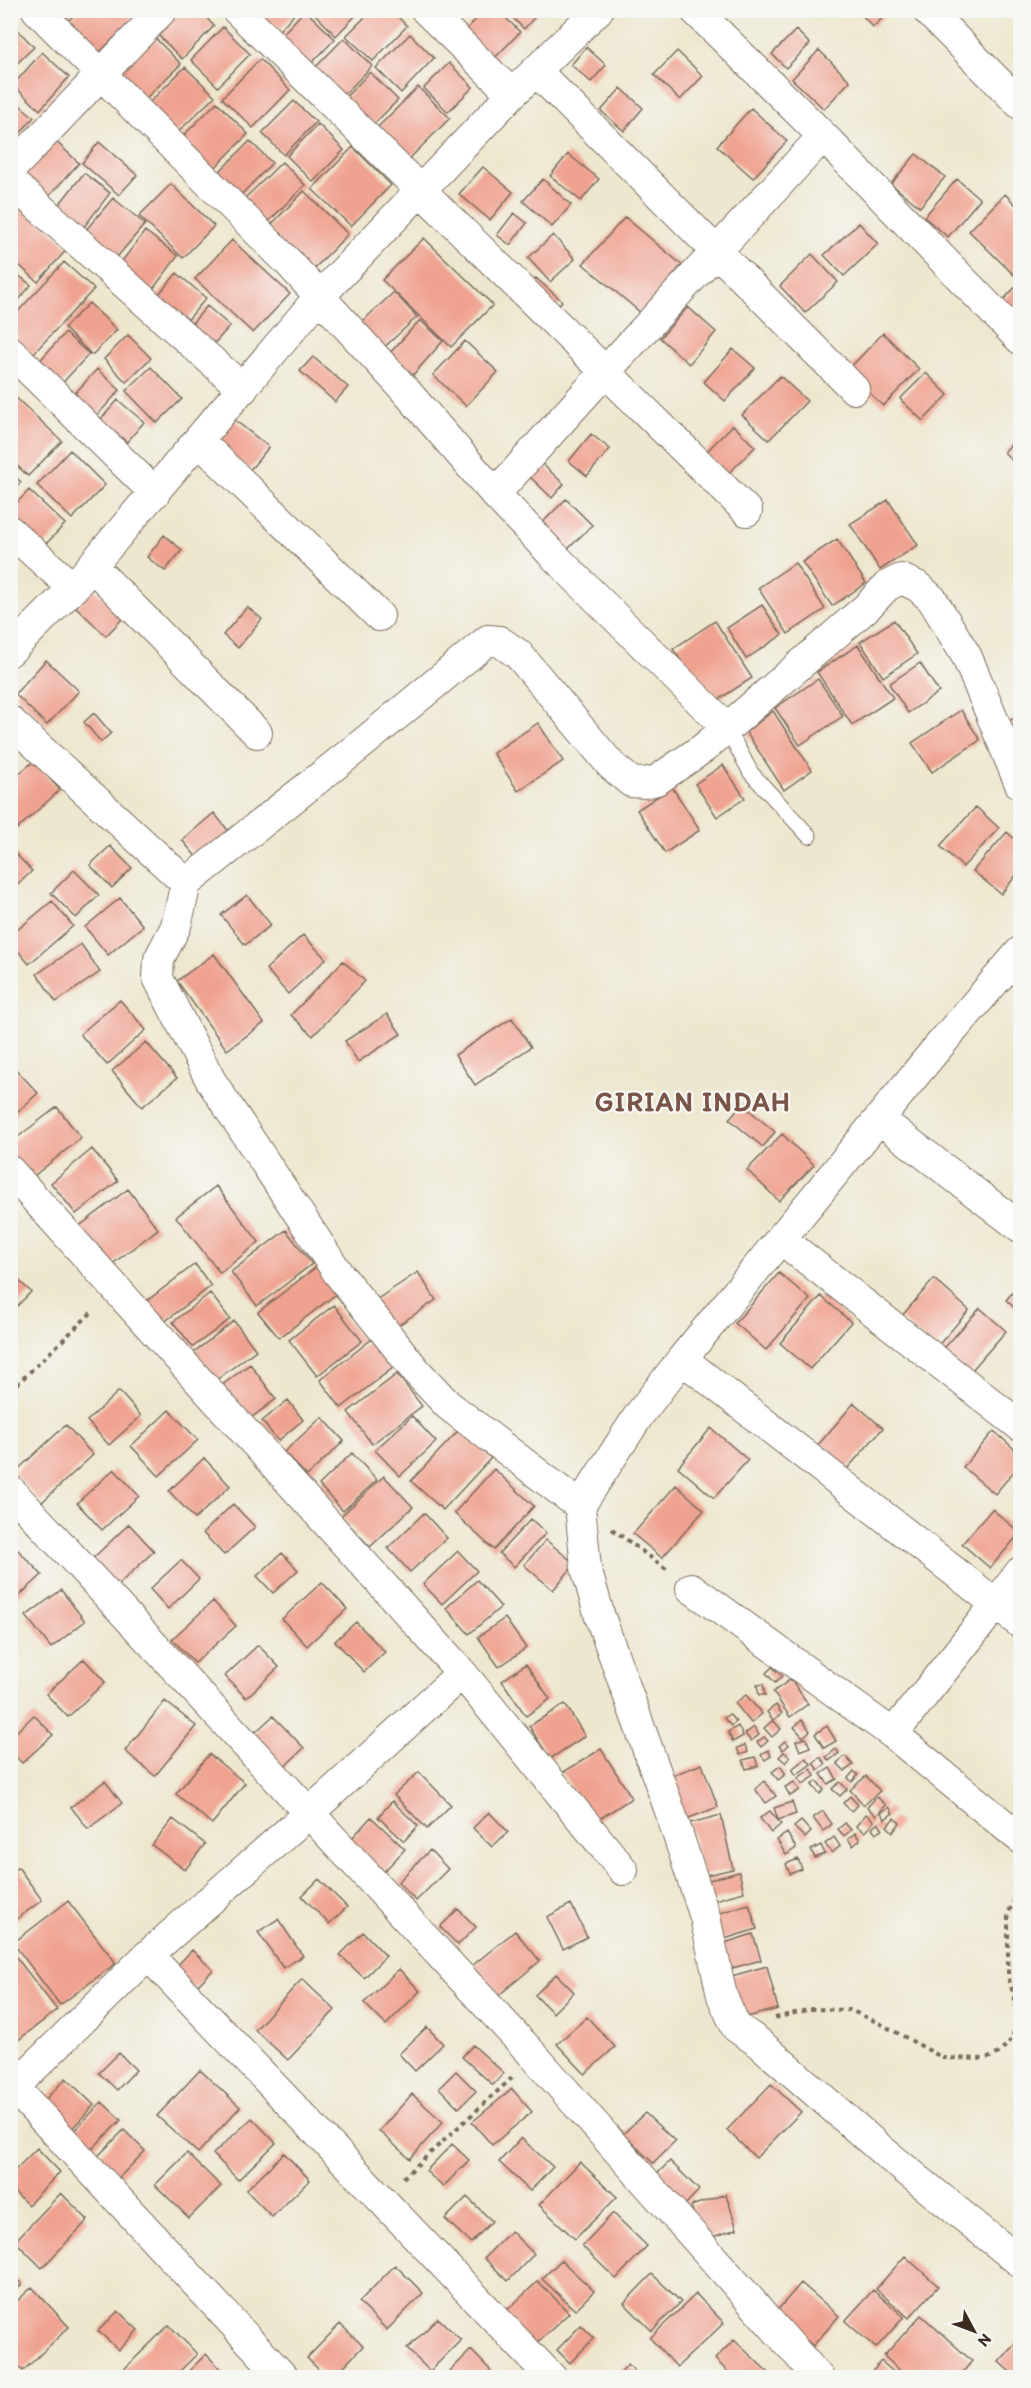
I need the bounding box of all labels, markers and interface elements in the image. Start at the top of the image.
district label: GIRIAN INDAH [595,1085,791,1118]
north arrow [944,2301,1004,2361]
text: N [974,2330,996,2351]

